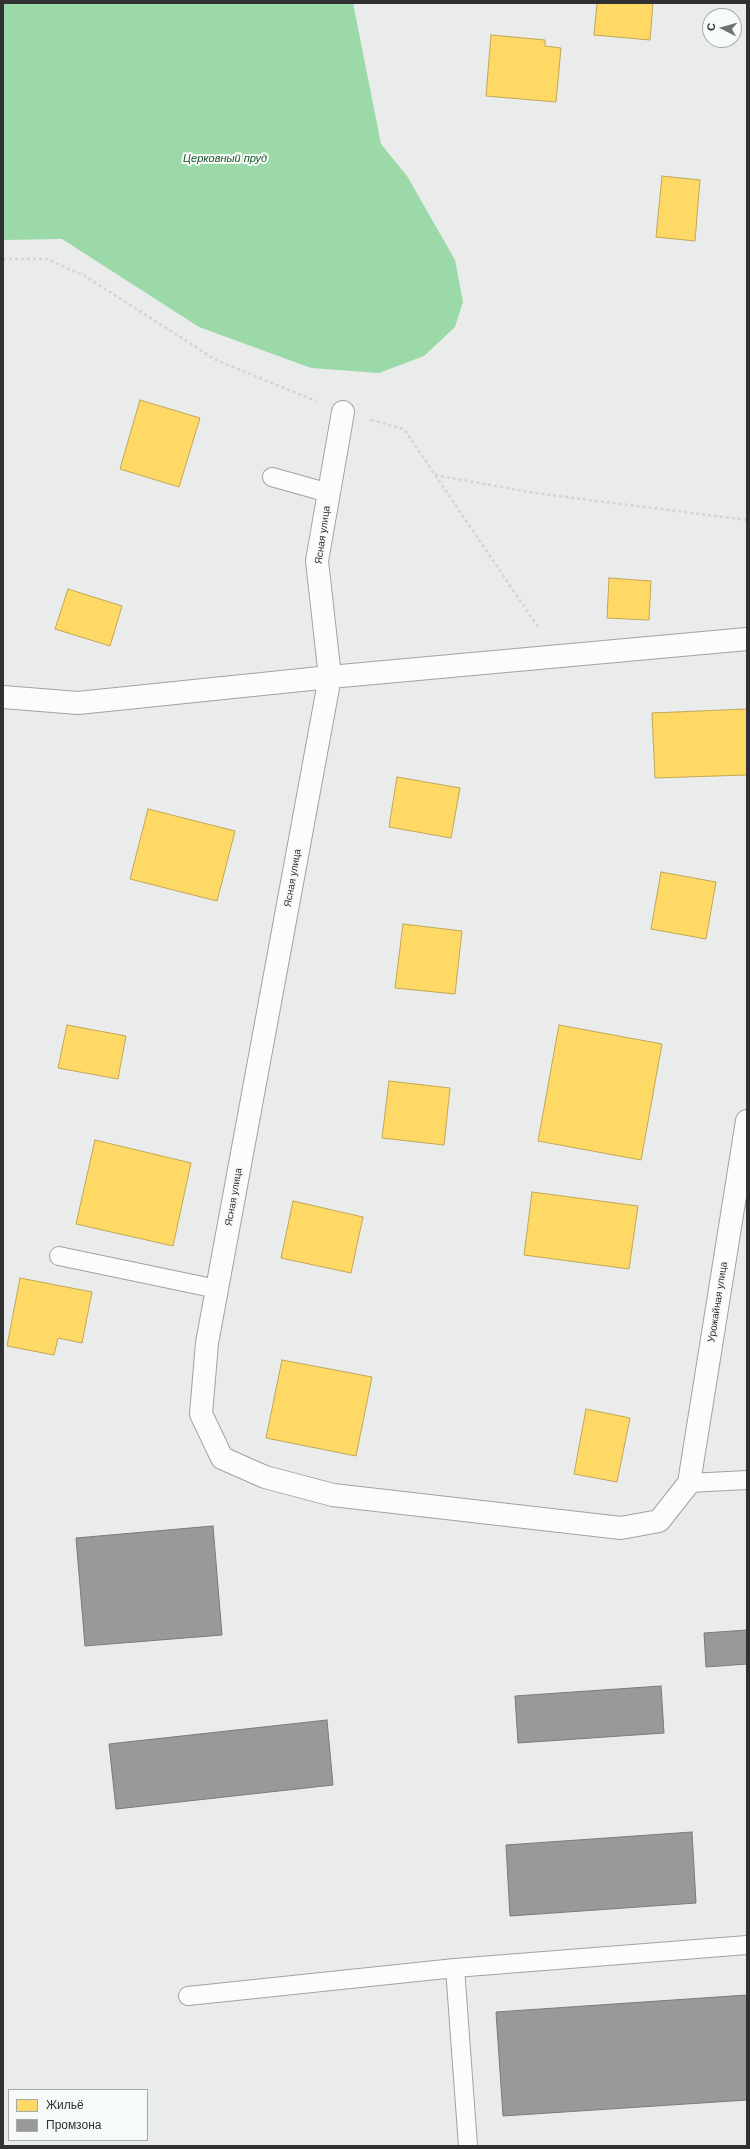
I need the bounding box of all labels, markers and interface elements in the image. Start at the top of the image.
north arrow [702,8,742,48]
text: С [705,22,717,31]
water label: Церковный пруд [183,152,267,166]
street label: Ясная улица [313,505,333,565]
street label: Ясная улица [282,848,304,908]
street label: Ясная улица [223,1167,245,1227]
street label: Урожайная улица [706,1261,730,1343]
legend [8,2089,148,2141]
text: Жильё [46,2098,84,2112]
text: Промзона [46,2118,101,2132]

